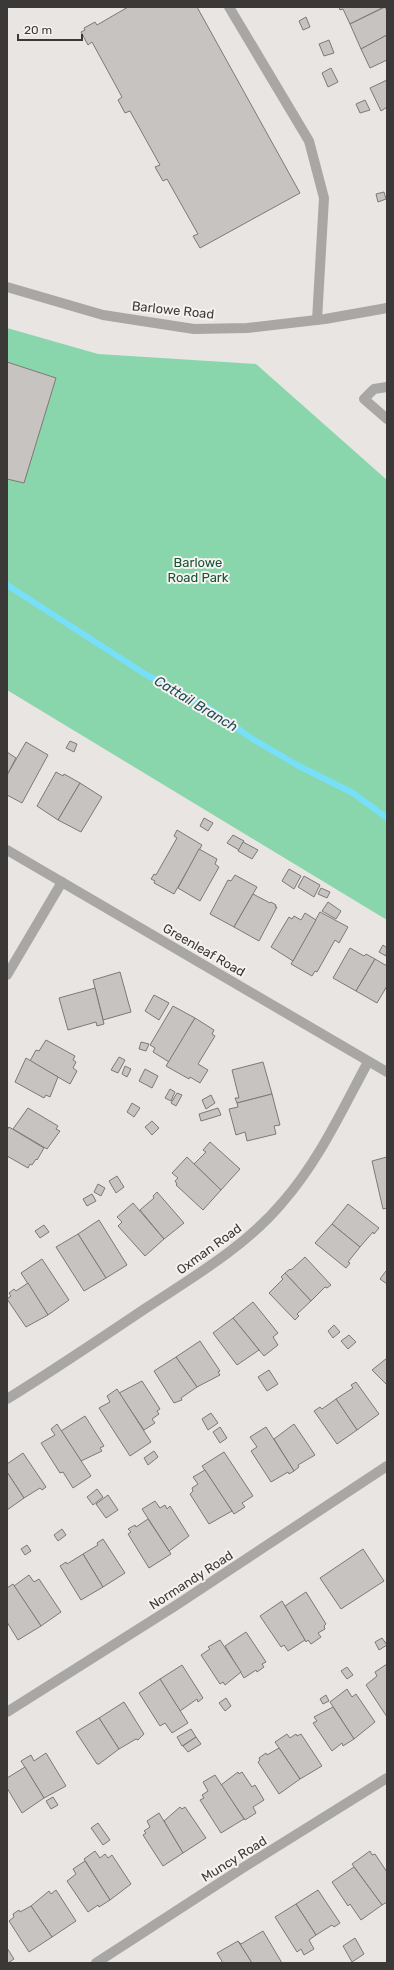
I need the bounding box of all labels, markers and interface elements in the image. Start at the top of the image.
scale bar [18,16,82,42]
text: 20 m [24,23,52,37]
street label: Barlowe Road [131,298,215,322]
park label: Barlowe Road Park [167,555,229,585]
water label: Cattail Branch [151,672,241,736]
street label: Greenleaf Road [160,920,248,980]
street label: Oxman Road [174,1220,244,1278]
street label: Normandy Road [146,1547,236,1613]
street label: Muncy Road [199,1833,269,1885]

